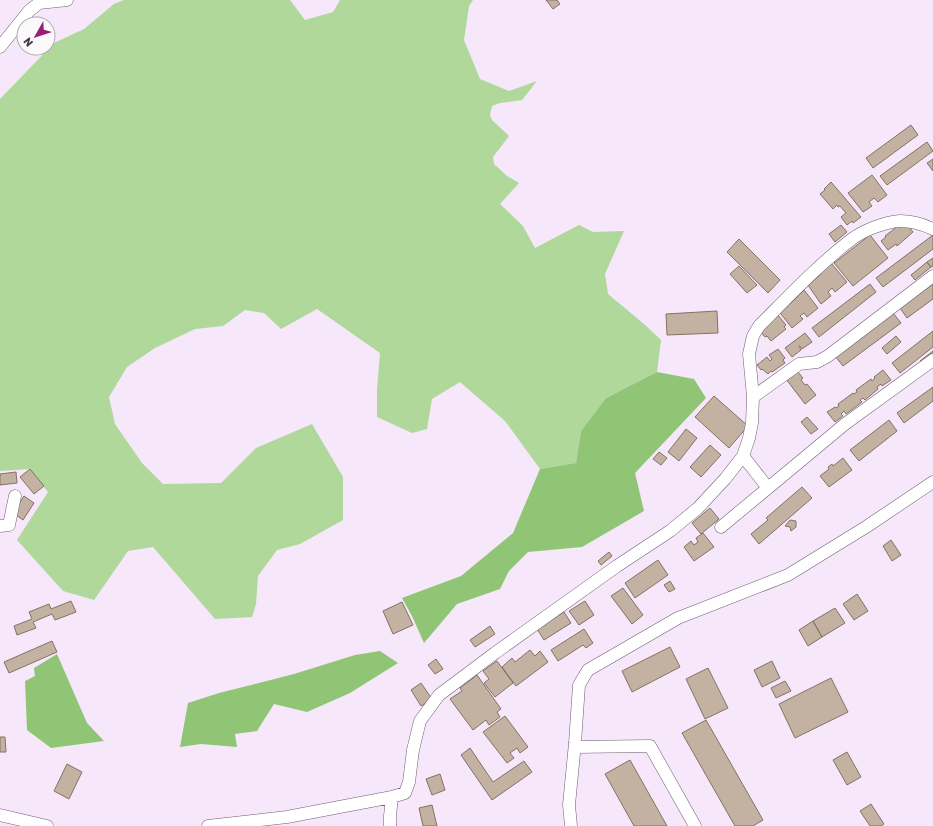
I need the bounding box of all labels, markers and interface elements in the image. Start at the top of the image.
north arrow [16,16,56,56]
text: N [21,35,36,49]

